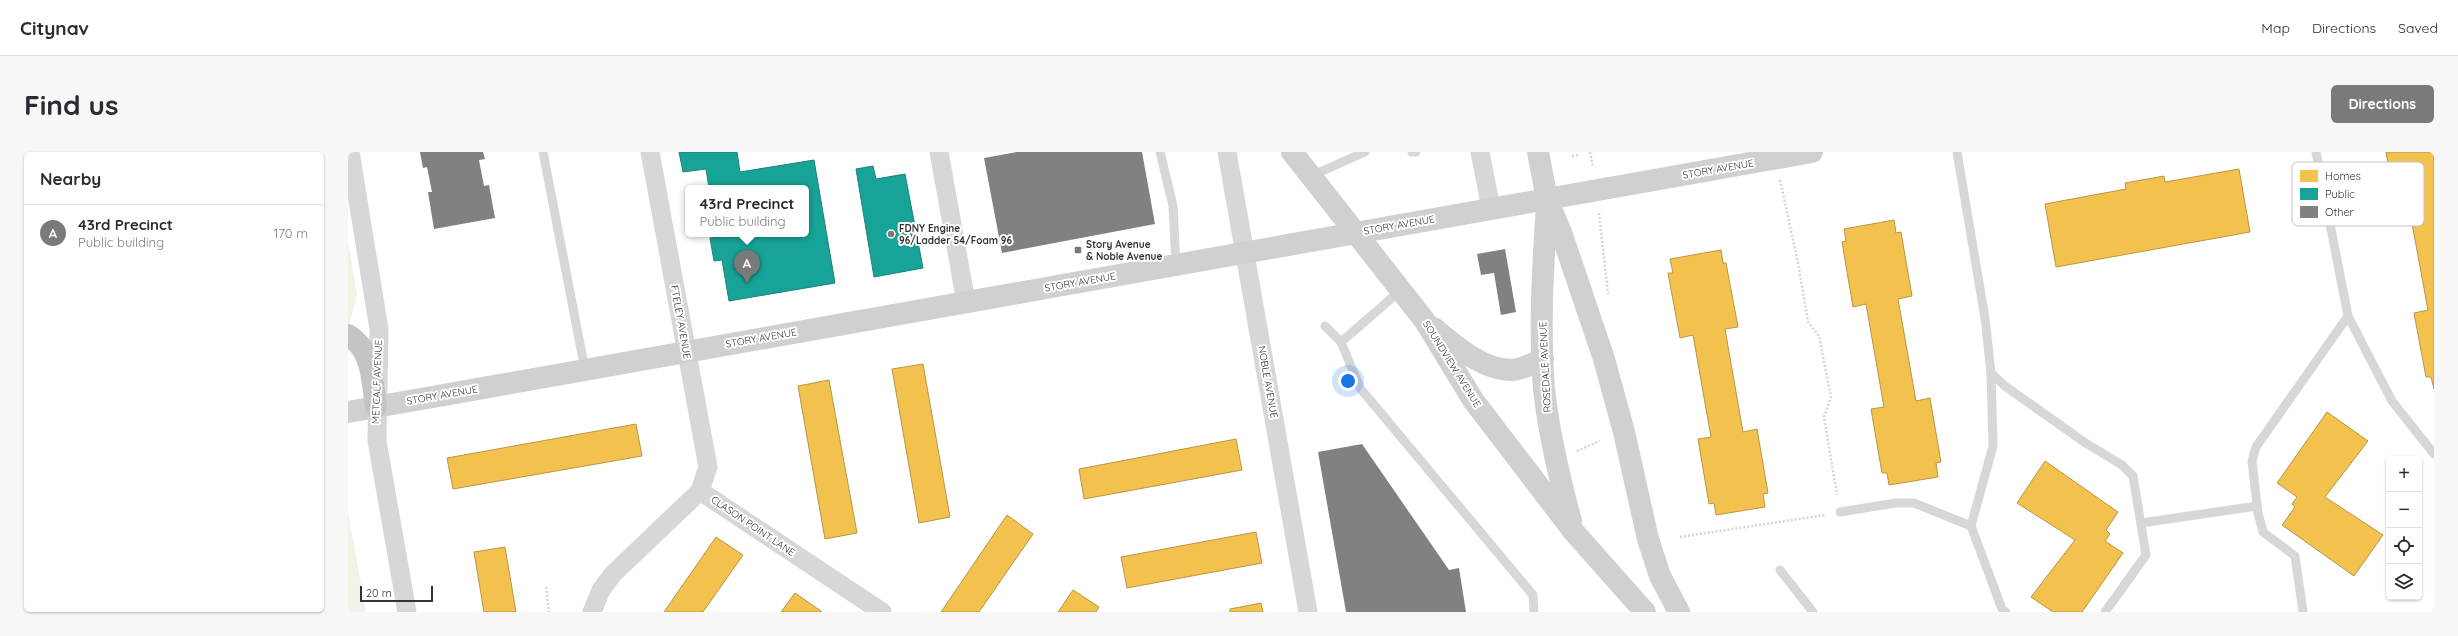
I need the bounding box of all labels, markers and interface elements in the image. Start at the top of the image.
text: Citynav [20,16,89,40]
text: Map [2261,19,2290,37]
text: Directions [2312,19,2376,37]
text: Saved [2398,19,2438,37]
button: Directions [2331,85,2434,123]
text: Find us [24,87,118,122]
street label: STORY AVENUE [1681,156,1755,182]
legend [2292,162,2424,226]
text: Nearby [40,168,101,189]
text: Homes [2325,169,2361,183]
popup [685,185,809,237]
text: Public [2325,187,2355,201]
text: 43rd Precinct [700,194,794,213]
text: Other [2325,205,2355,219]
street label: STORY AVENUE [1362,212,1436,238]
text: Public building [700,213,786,229]
text: 43rd Precinct [78,215,173,234]
place label: FDNY Engine 96/Ladder 54/Foam 96 [899,222,1012,247]
text: A [49,225,57,241]
text: 170 m [273,225,308,241]
marker: FDNY Engine 96/Ladder 54/Foam 96 [886,229,896,239]
text: Public building [78,234,164,250]
place label: Story Avenue & Noble Avenue [1086,238,1162,263]
marker: Story Avenue & Noble Avenue [1073,245,1083,255]
pin: A [734,250,760,283]
street label: STORY AVENUE [1043,269,1117,295]
street label: FTELEY AVENUE [668,284,694,360]
street label: SOUNDVIEW AVENUE [1420,318,1484,410]
street label: ROSEDALE AVENUE [1536,321,1554,413]
street label: STORY AVENUE [724,325,798,351]
street label: METCALF AVENUE [369,339,385,424]
street label: NOBLE AVENUE [1255,345,1281,419]
your location [1338,371,1358,391]
street label: STORY AVENUE [405,382,479,408]
map controls [2386,456,2422,600]
button: + [2386,456,2422,492]
button: − [2386,492,2422,528]
street label: CLASON POINT LANE [709,493,798,559]
button: locate [2386,528,2422,564]
button: layers [2386,564,2422,600]
scale bar [360,584,433,603]
text: 20 m [366,586,392,600]

